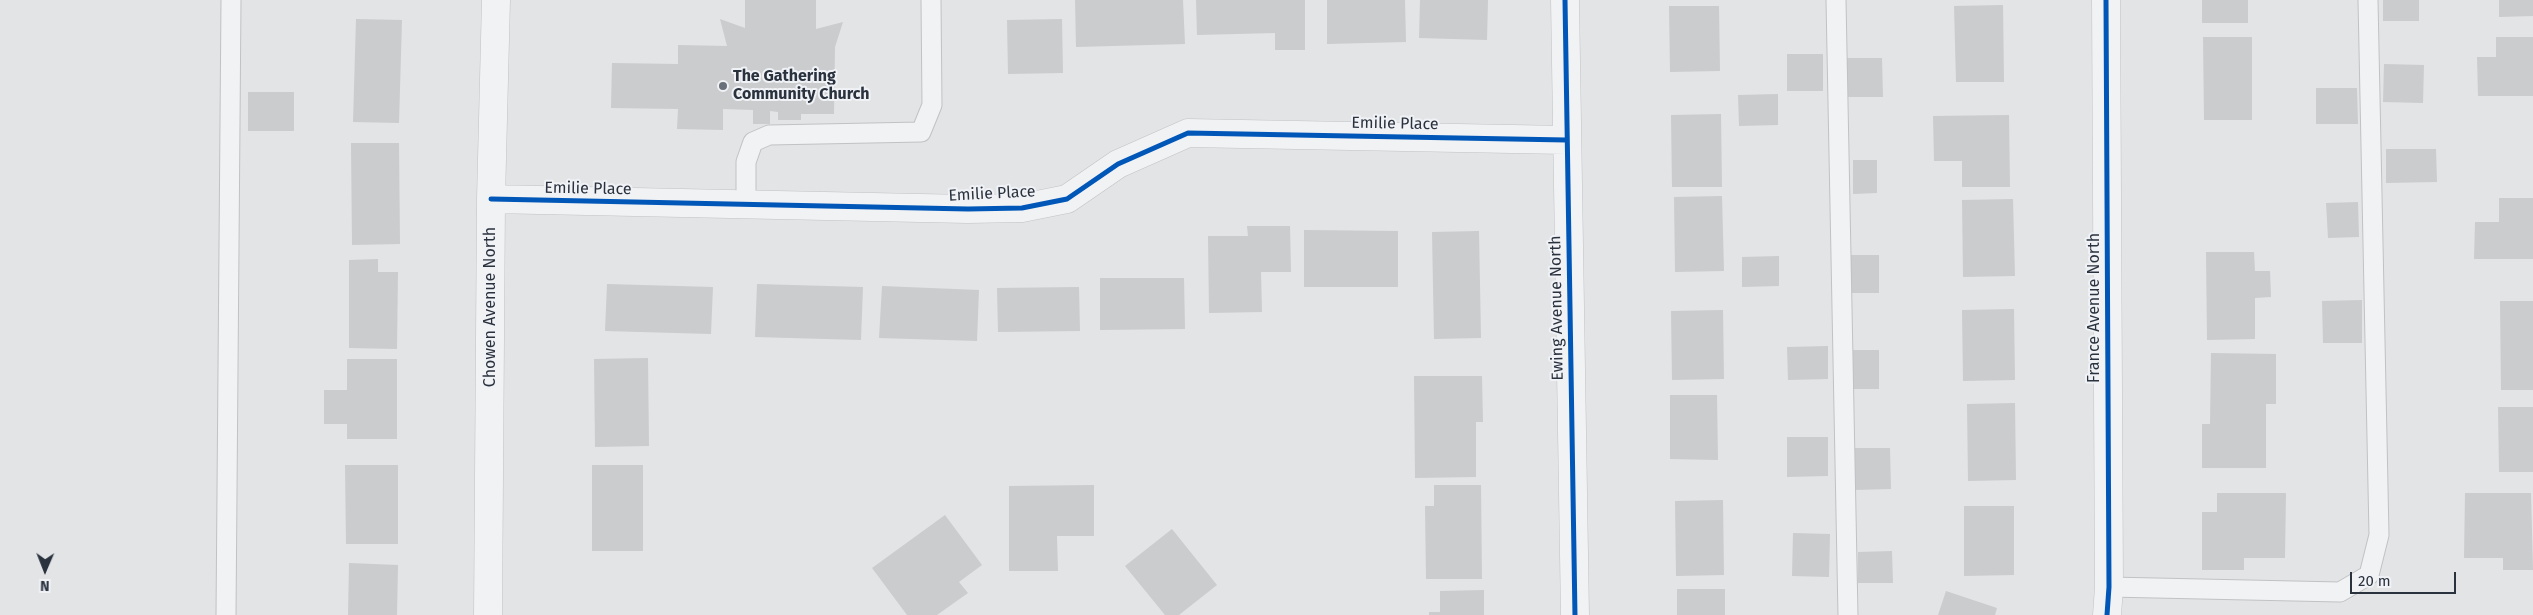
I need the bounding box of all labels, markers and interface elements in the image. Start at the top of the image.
place label: The Gathering Community Church [733,67,870,105]
marker: The Gathering Community Church [717,80,729,92]
street label: Emilie Place [1351,114,1439,134]
street label: Emilie Place [544,179,632,199]
street label: Emilie Place [948,182,1036,206]
street label: Chowen Avenue North [481,227,501,387]
street label: France Avenue North [2085,233,2105,383]
street label: Ewing Avenue North [1546,235,1568,381]
north arrow [20,545,70,595]
scale bar [2353,562,2459,594]
text: 20 m [2358,572,2391,590]
text: N [40,577,50,594]

